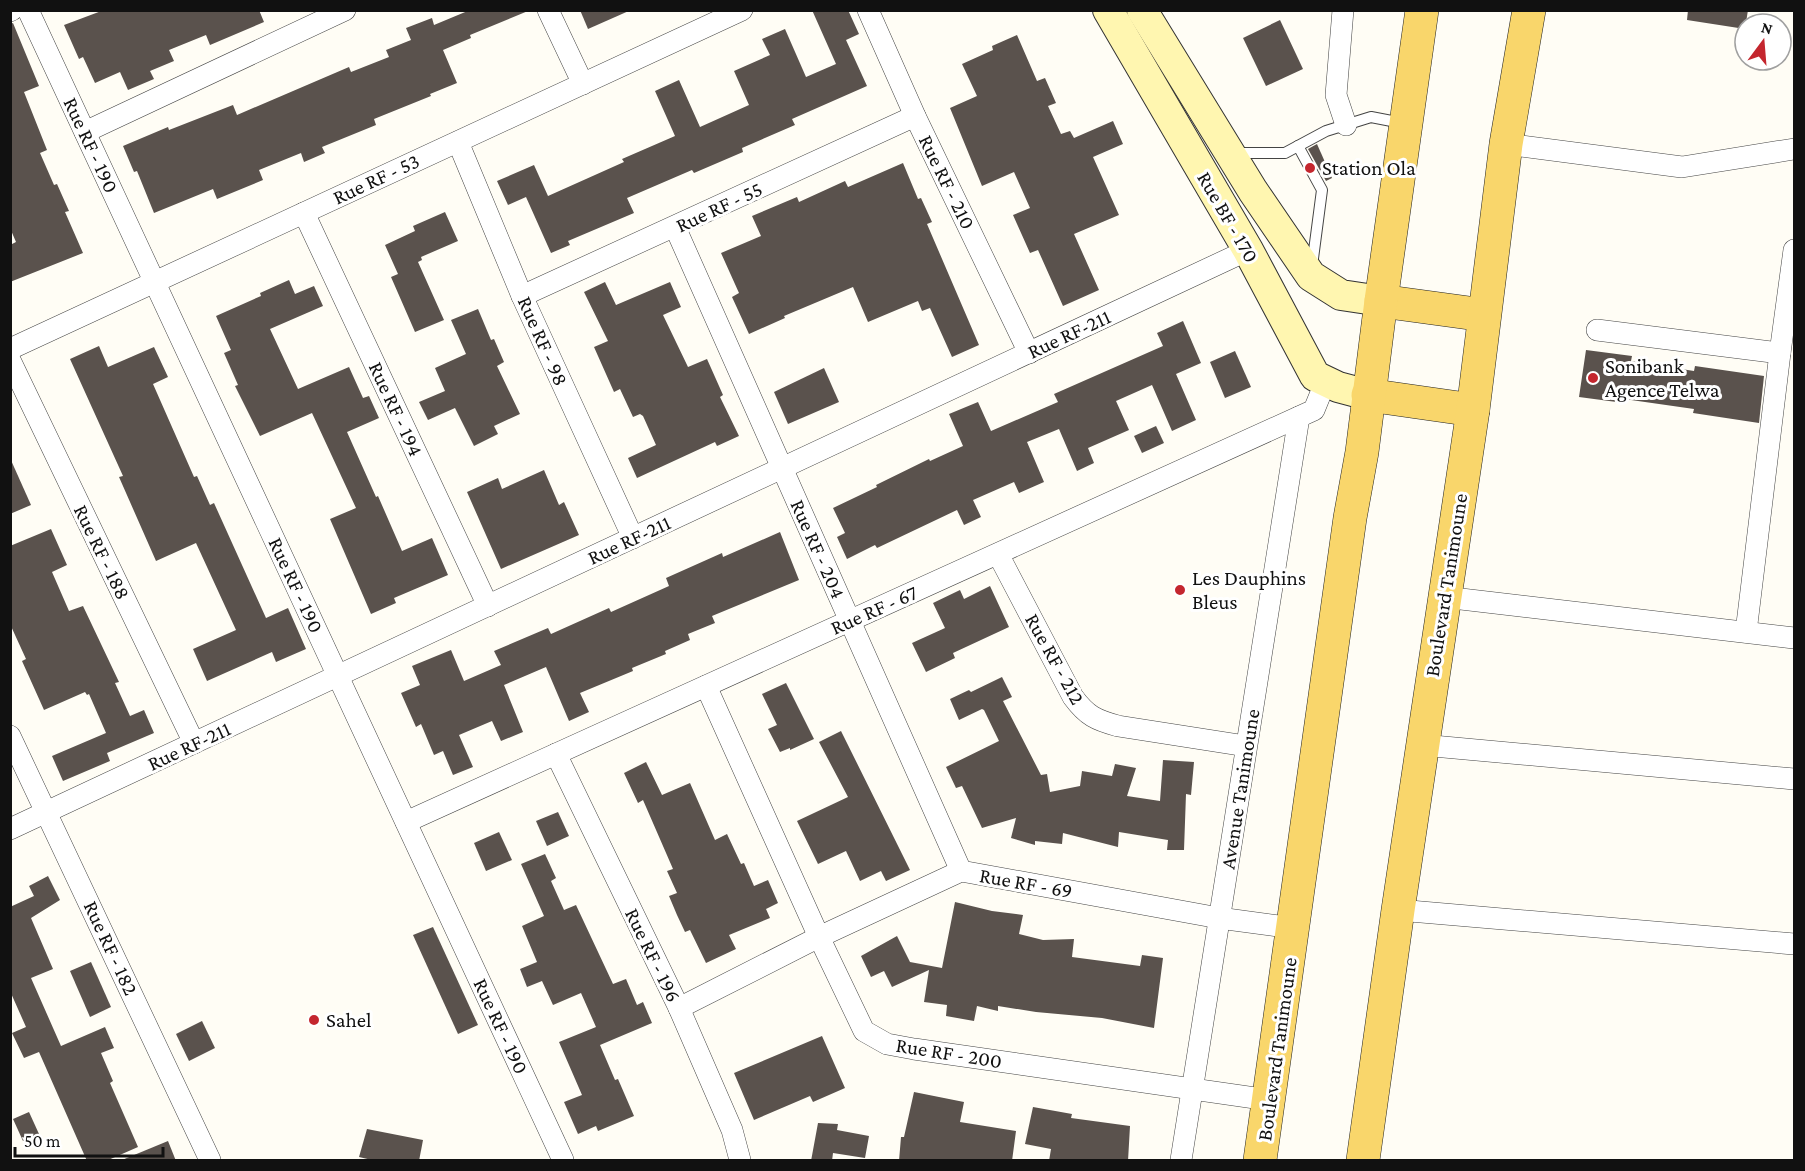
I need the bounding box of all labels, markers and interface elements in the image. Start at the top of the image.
north arrow [1733,12,1793,72]
text: N [1759,18,1775,38]
street label: Rue RF - 190 [58,93,124,197]
street label: Rue RF - 210 [914,131,980,233]
street label: Rue RF - 53 [329,149,423,209]
place label: Station Ola [1322,156,1416,180]
marker: Station Ola [1303,161,1317,175]
street label: Rue BF - 170 [1192,167,1264,267]
street label: Rue RF - 55 [672,177,766,237]
street label: Rue RF - 98 [513,293,573,389]
street label: Rue RF-211 [1024,304,1114,364]
place label: Sonibank Agence Telwa [1605,354,1720,402]
street label: Rue RF - 194 [364,358,428,460]
marker: Sonibank Agence Telwa [1586,371,1600,385]
street label: Boulevard Tanimoune [1420,492,1472,678]
street label: Rue RF - 204 [786,496,850,602]
street label: Rue RF - 188 [69,501,135,603]
street label: Rue RF-211 [584,510,674,570]
street label: Rue RF - 190 [263,533,329,637]
place label: Les Dauphins Bleus [1192,566,1306,614]
street label: Rue RF - 67 [827,580,922,640]
marker: Les Dauphins Bleus [1173,583,1187,597]
street label: Rue RF - 212 [1020,609,1090,709]
street label: Avenue Tanimoune [1215,707,1265,871]
street label: Rue RF-211 [144,716,234,776]
street label: Rue RF - 69 [978,863,1074,903]
street label: Rue RF - 182 [79,897,143,999]
street label: Rue RF - 196 [620,904,686,1006]
street label: Boulevard Tanimoune [1252,956,1302,1142]
street label: Rue RF - 190 [468,974,534,1078]
place label: Sahel [326,1008,372,1032]
marker: Sahel [307,1013,321,1027]
street label: Rue RF - 200 [894,1033,1004,1073]
scale bar [15,1120,164,1158]
text: 50 m [24,1131,61,1151]

